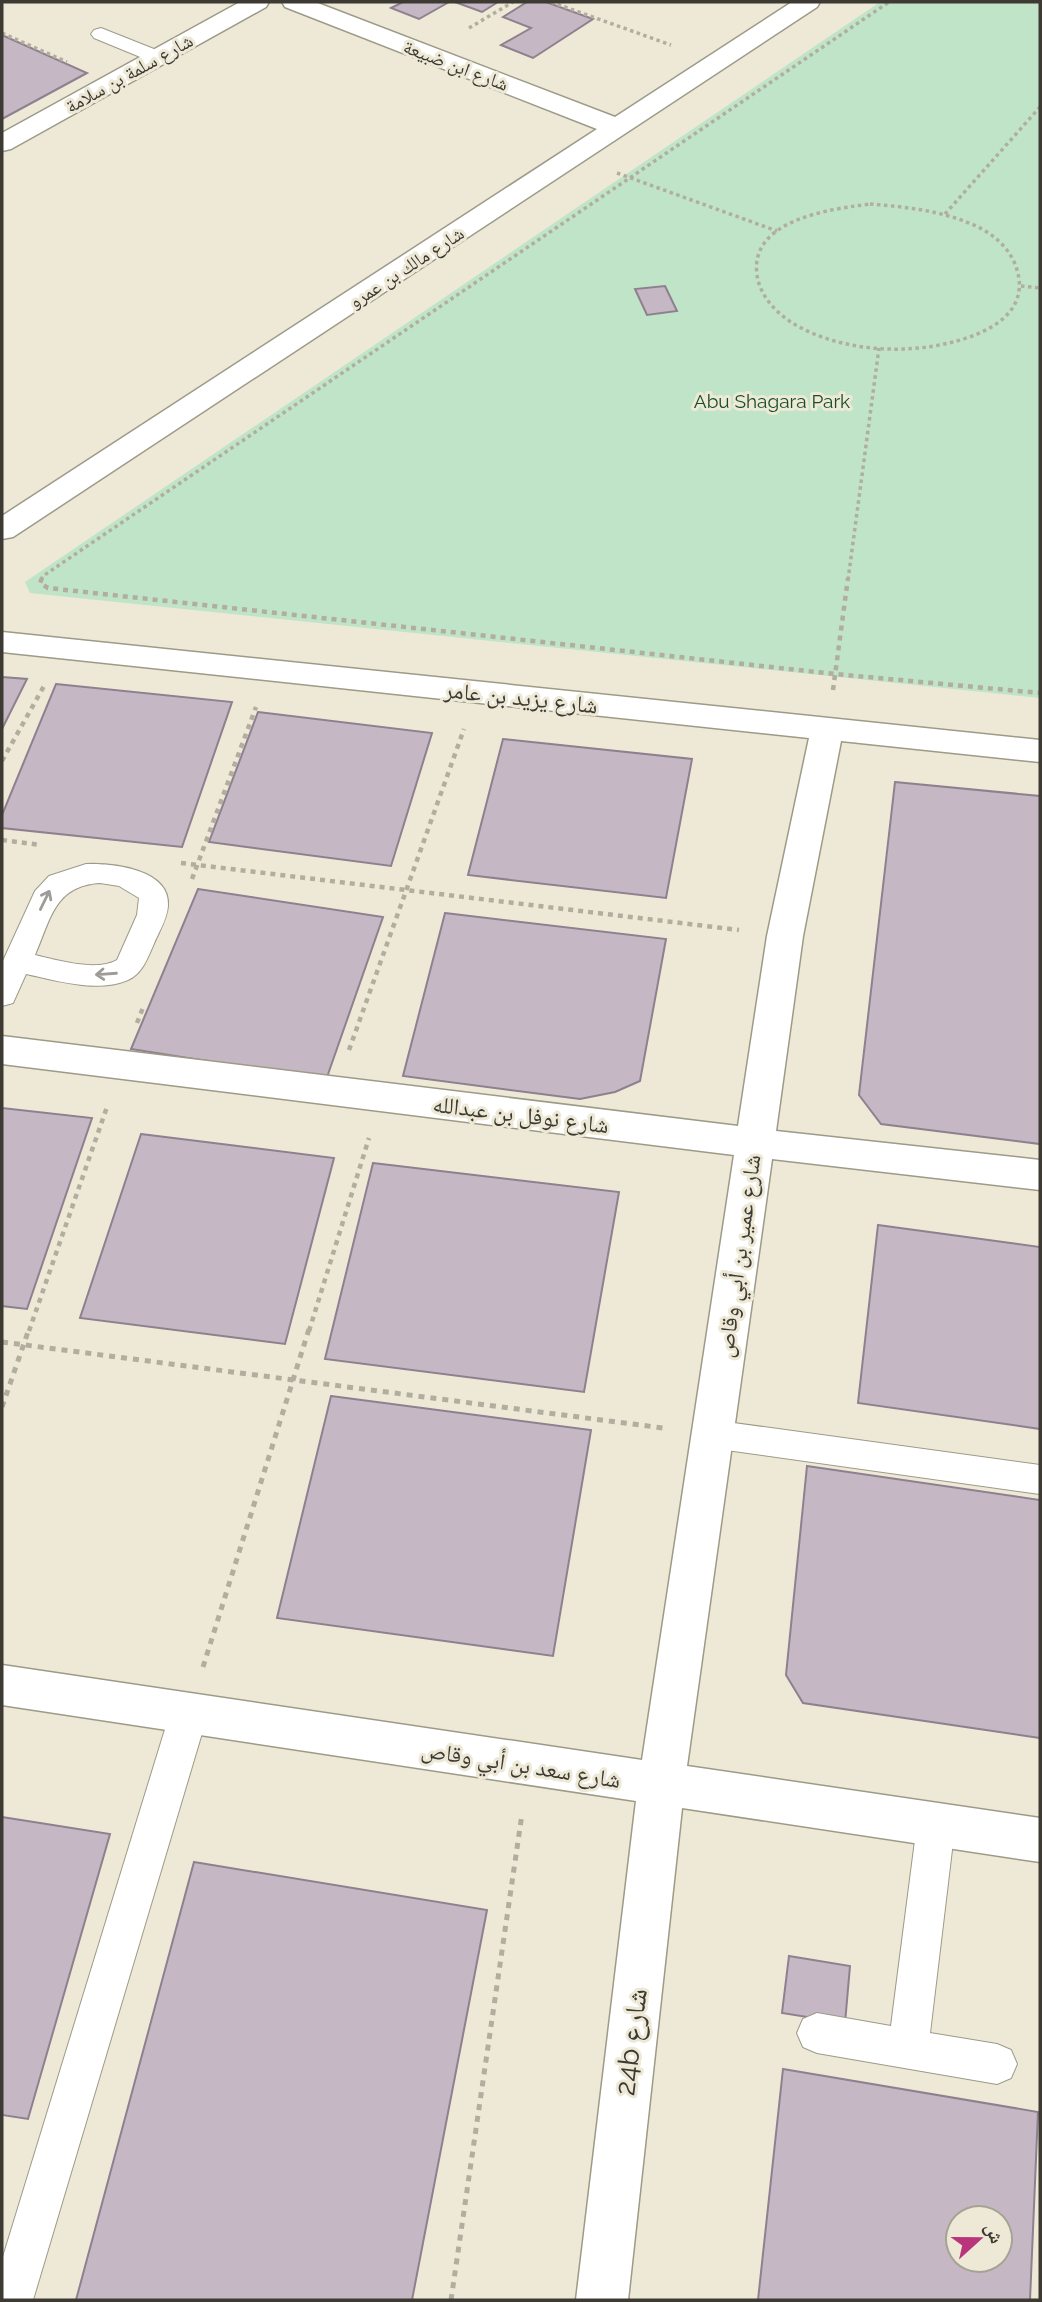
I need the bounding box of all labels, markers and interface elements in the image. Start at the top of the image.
street label: شارع سلمة بن سلامة [62,29,197,118]
street label: شارع ابن ضبيعة [400,35,512,96]
street label: شارع مالك بن عمرو [344,222,468,313]
park label: Abu Shagara Park [694,390,850,412]
street label: شارع يزيد بن عامر [442,675,599,720]
one-way arrow [39,890,52,911]
one-way arrow [95,968,118,981]
street label: شارع نوفل بن عبدالله [431,1090,611,1140]
street label: شارع عمير بن أبي وقاص [710,1153,771,1360]
street label: شارع سعد بن أبي وقاص [418,1735,623,1799]
street label: 24b شارع [608,1987,655,2097]
north arrow [944,2204,1014,2274]
text: ش [980,2220,1009,2247]

